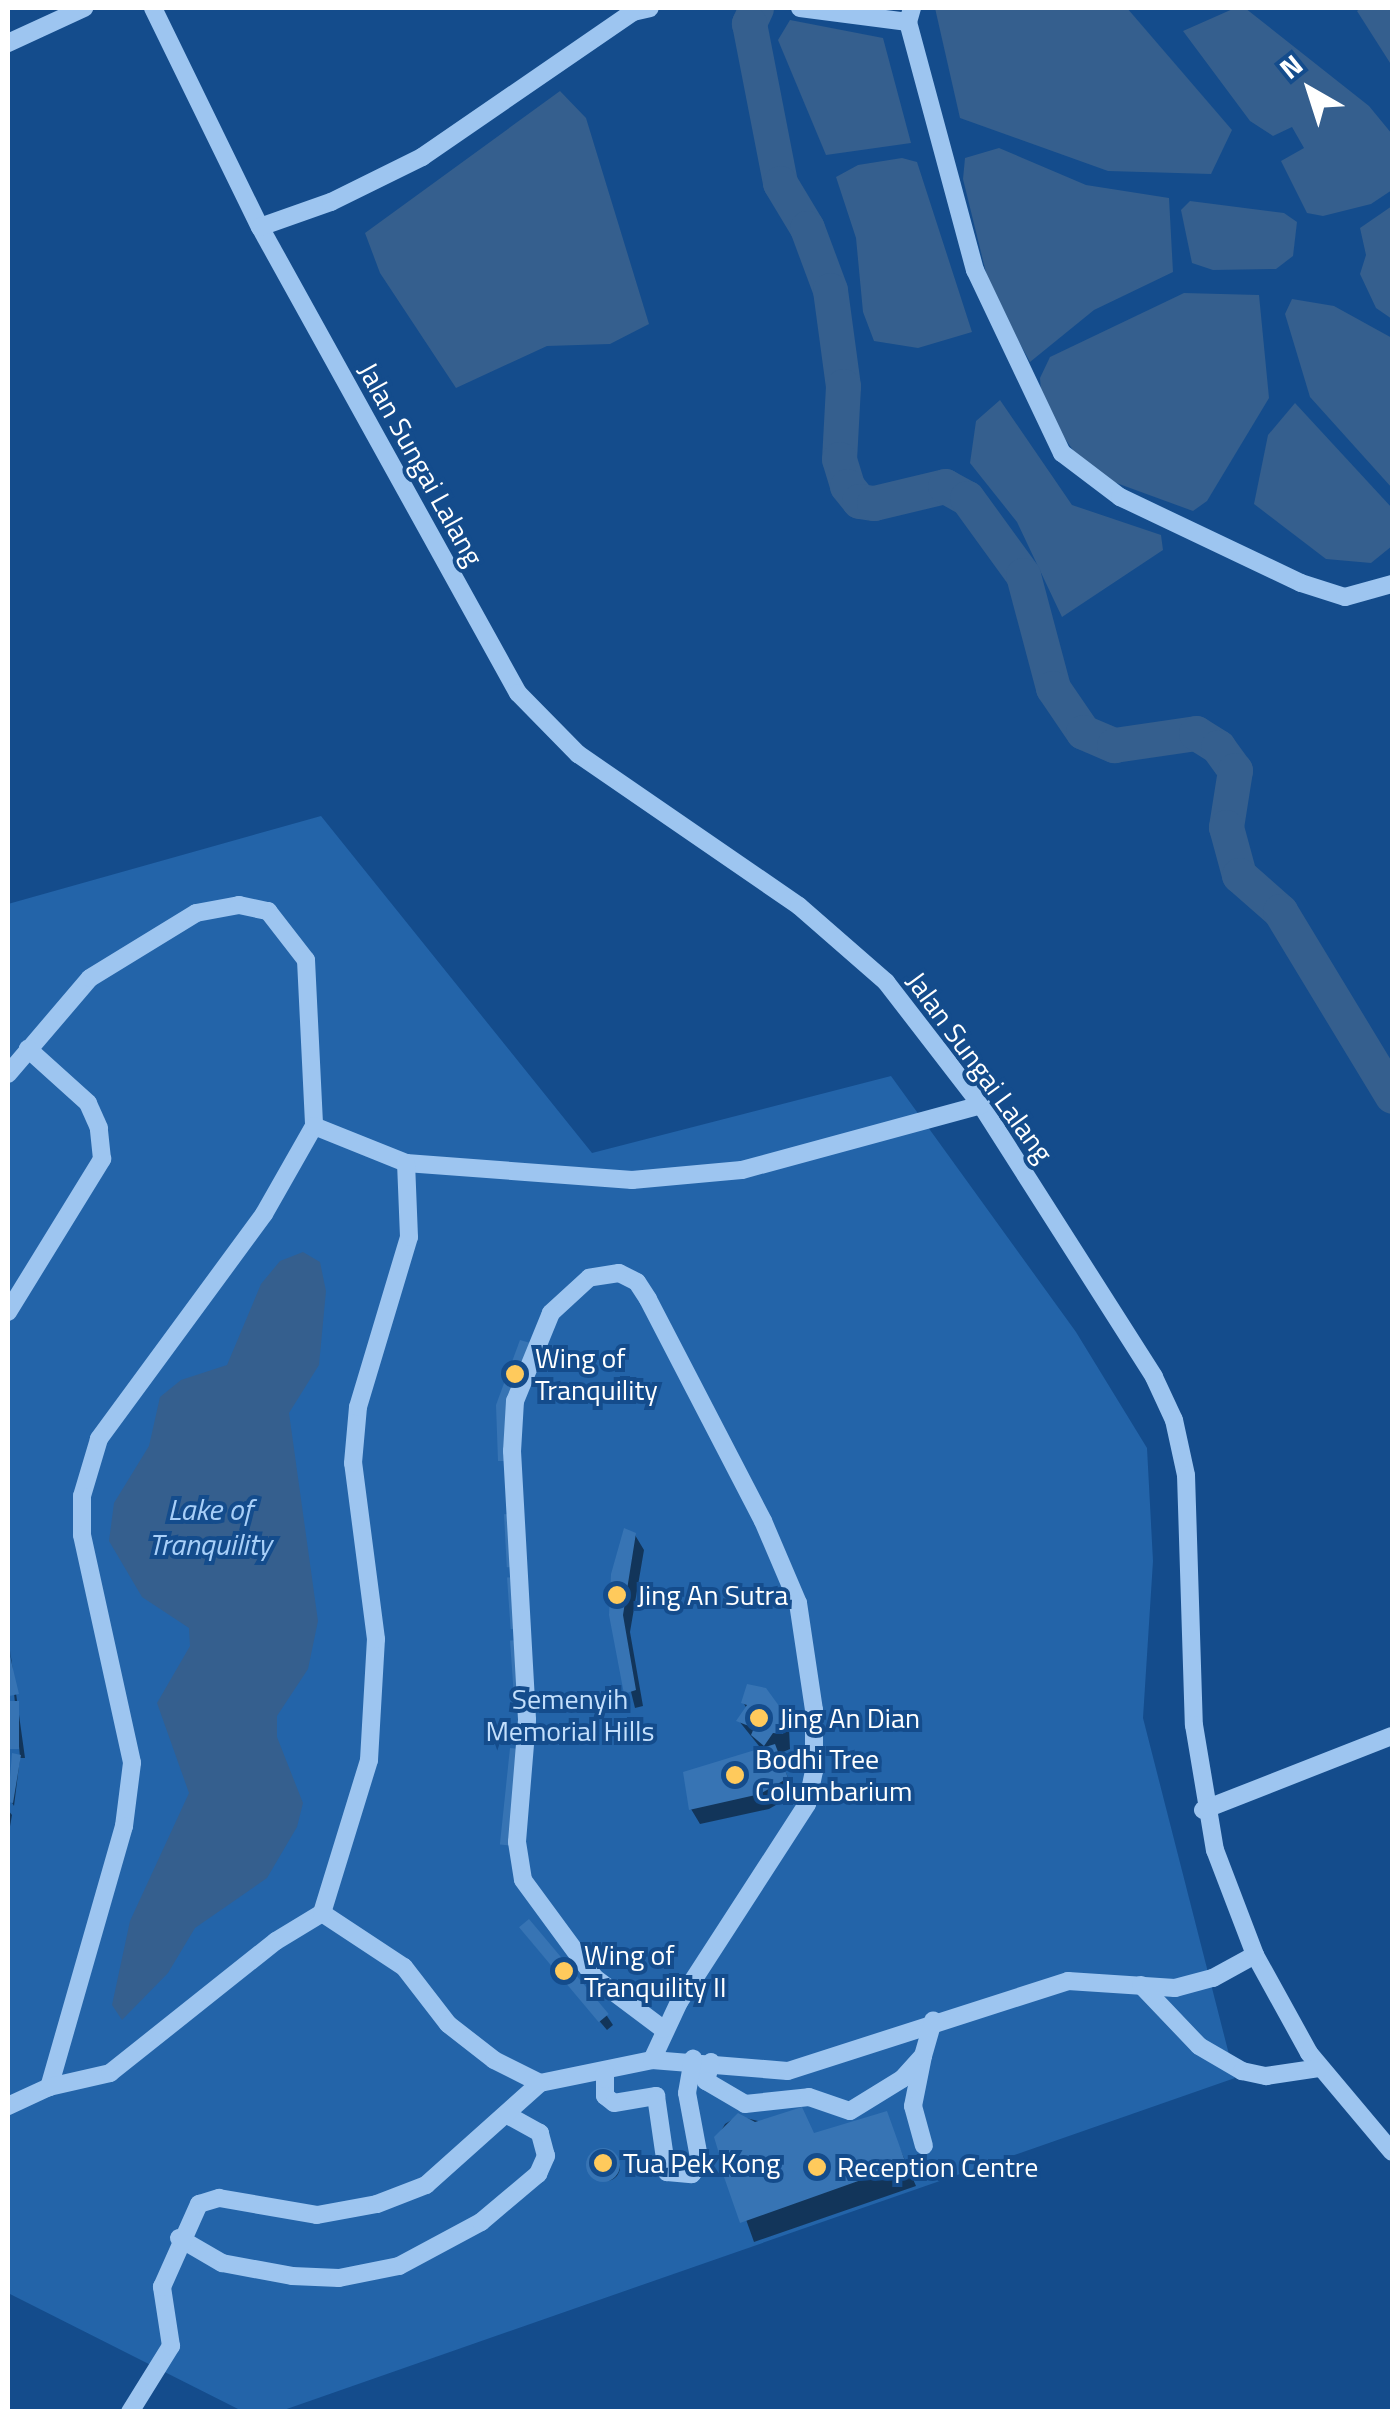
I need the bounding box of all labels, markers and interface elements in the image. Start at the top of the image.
north arrow [1260,40,1360,140]
text: N [1270,43,1312,89]
street label: Jalan Sungai Lalang [351,357,491,571]
street label: Jalan Sungai Lalang [900,965,1060,1169]
place label: Wing of Tranquility [535,1341,658,1407]
marker: Wing of Tranquility [504,1363,526,1385]
water label: Lake of Tranquility [149,1491,271,1562]
place label: Jing An Sutra [637,1578,788,1612]
marker: Jing An Sutra [606,1584,628,1606]
park label: Semenyih Memorial Hills [485,1682,655,1748]
place label: Jing An Dian [779,1701,920,1735]
marker: Jing An Dian [748,1707,770,1729]
place label: Bodhi Tree Columbarium [755,1742,912,1808]
marker: Bodhi Tree Columbarium [724,1764,746,1786]
place label: Wing of Tranquility II [584,1938,727,2004]
marker: Wing of Tranquility II [553,1960,575,1982]
place label: Tua Pek Kong [623,2146,780,2180]
place label: Reception Centre [837,2150,1038,2184]
marker: Tua Pek Kong [592,2152,614,2174]
marker: Reception Centre [806,2156,828,2178]

